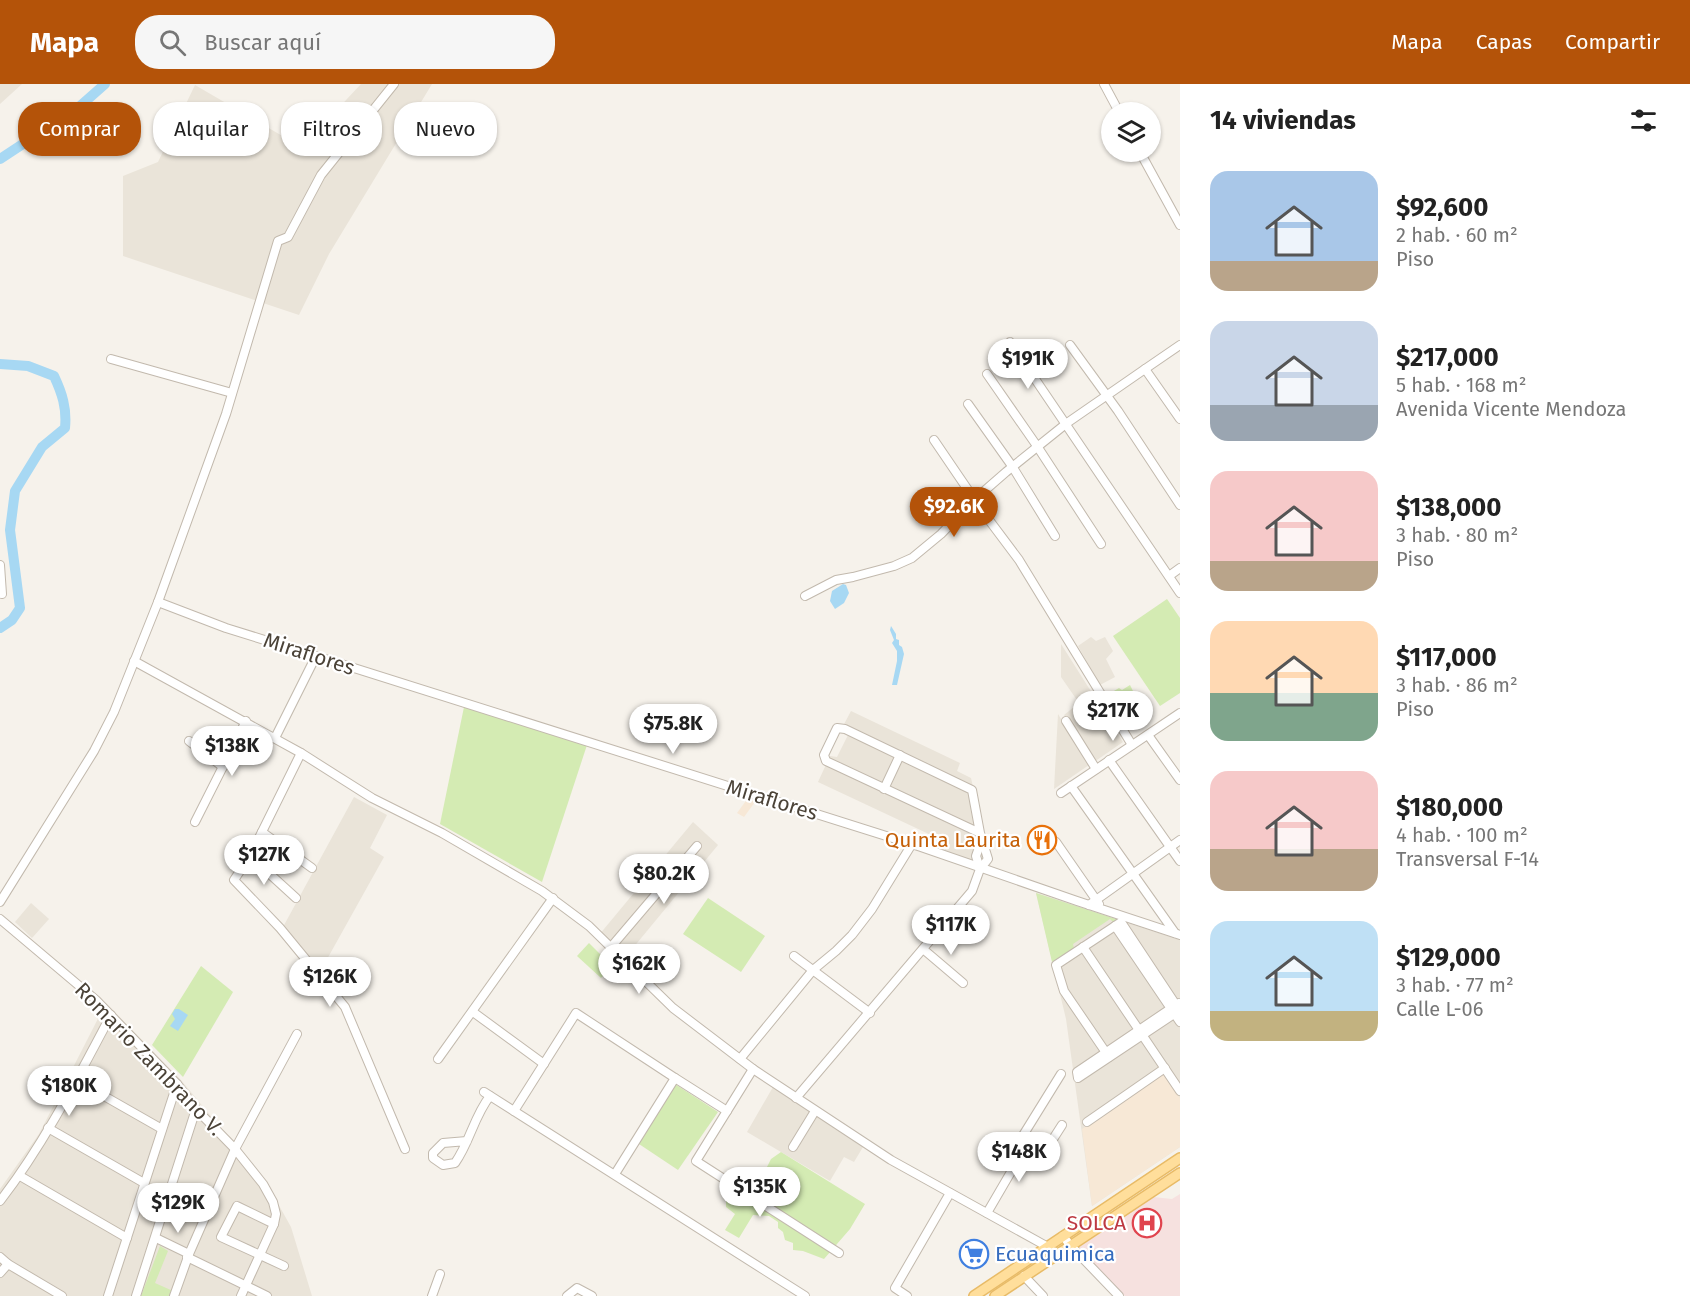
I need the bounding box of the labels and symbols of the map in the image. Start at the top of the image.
pin: $191K [986,339,1070,390]
pin: $92.6K [905,487,1003,538]
street label: Miraflores [260,627,358,681]
pin: $217K [1071,691,1155,742]
pin: $75.8K [624,704,722,755]
pin: $138K [190,726,274,777]
street label: Miraflores [723,774,821,826]
restaurant icon: Quinta Laurita [1026,824,1058,856]
place label: Quinta Laurita [885,827,1021,853]
pin: $127K [222,835,306,886]
pin: $80.2K [615,854,713,905]
pin: $117K [909,905,993,956]
pin: $162K [597,944,681,995]
pin: $126K [288,957,372,1008]
street label: Romario Zambrano V. [69,977,229,1141]
pin: $180K [27,1066,111,1117]
pin: $148K [977,1132,1061,1183]
pin: $135K [718,1167,802,1218]
pin: $129K [136,1183,220,1234]
hospital icon: SOLCA [1131,1207,1163,1239]
place label: SOLCA [1067,1210,1126,1236]
supermarket icon: Ecuaquimica [958,1238,990,1270]
place label: Ecuaquimica [995,1241,1115,1267]

